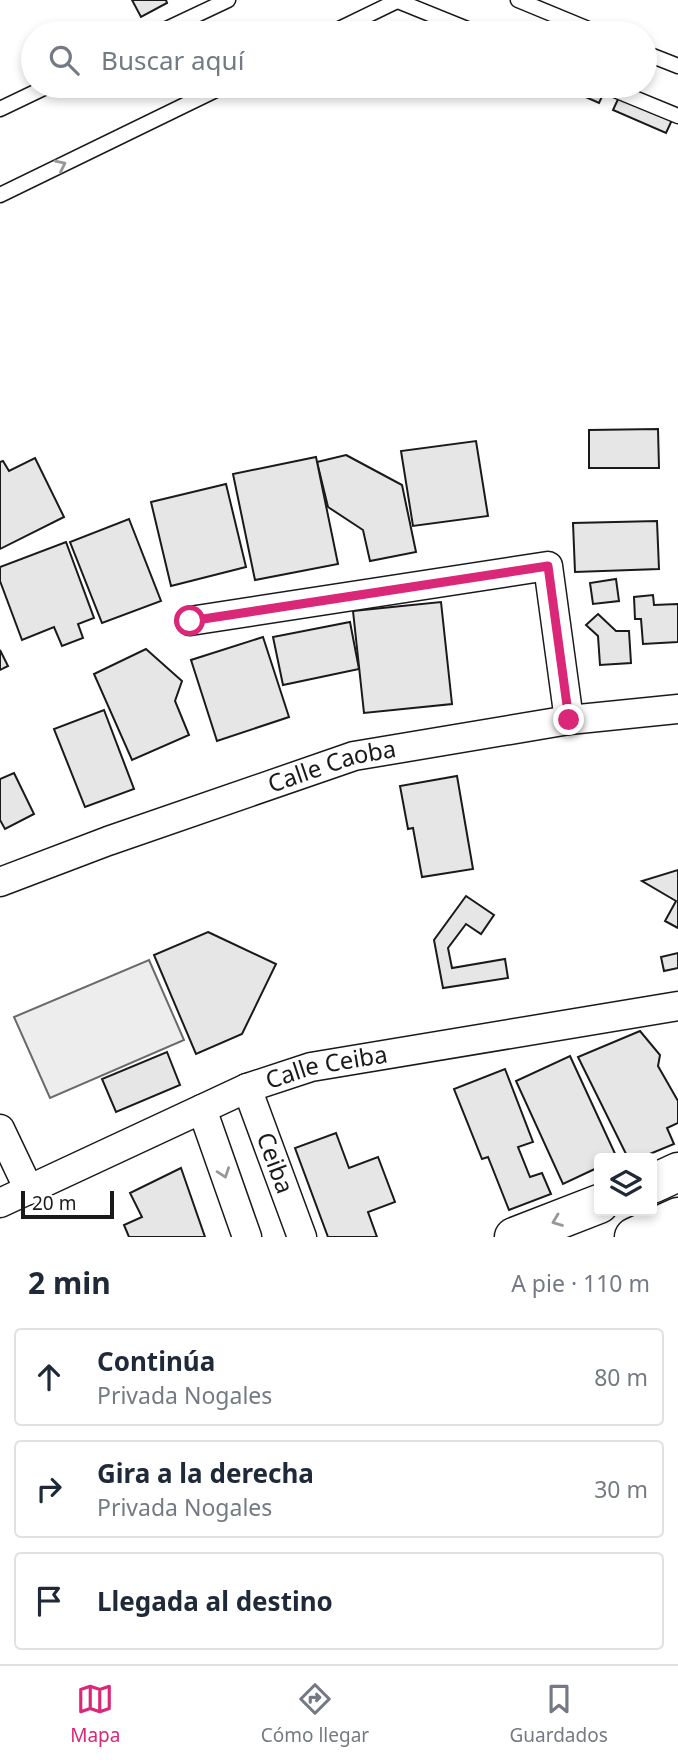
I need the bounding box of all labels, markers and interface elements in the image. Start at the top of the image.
search box [21,21,657,98]
icon: search [45,41,83,79]
text: Buscar aquí [101,42,244,78]
one-way arrow [54,159,66,173]
route start [174,605,205,636]
route end [553,704,584,735]
street label: Calle Caoba [263,731,398,800]
street label: Calle Ceiba [261,1037,390,1096]
street label: Ceiba [250,1127,303,1198]
map controls [594,1153,657,1216]
button: layers [594,1153,657,1216]
one-way arrow [216,1167,230,1179]
scale bar [21,1188,114,1220]
text: 20 m [32,1190,76,1216]
one-way arrow [551,1212,563,1226]
text: 2 min [28,1262,111,1303]
text: A pie · 110 m [511,1267,650,1299]
text: Continúa [97,1343,215,1379]
icon: ahead [30,1358,68,1396]
text: 80 m [594,1361,648,1393]
text: Privada Nogales [97,1379,272,1411]
text: Gira a la derecha [97,1455,314,1491]
icon: right [30,1470,68,1508]
text: 30 m [594,1473,648,1505]
text: Privada Nogales [97,1491,272,1523]
icon: arrive [30,1582,68,1620]
text: Llegada al destino [97,1583,333,1619]
tab: Mapa [70,1680,120,1748]
tab: Cómo llegar [261,1680,369,1748]
tab: Guardados [509,1680,608,1748]

